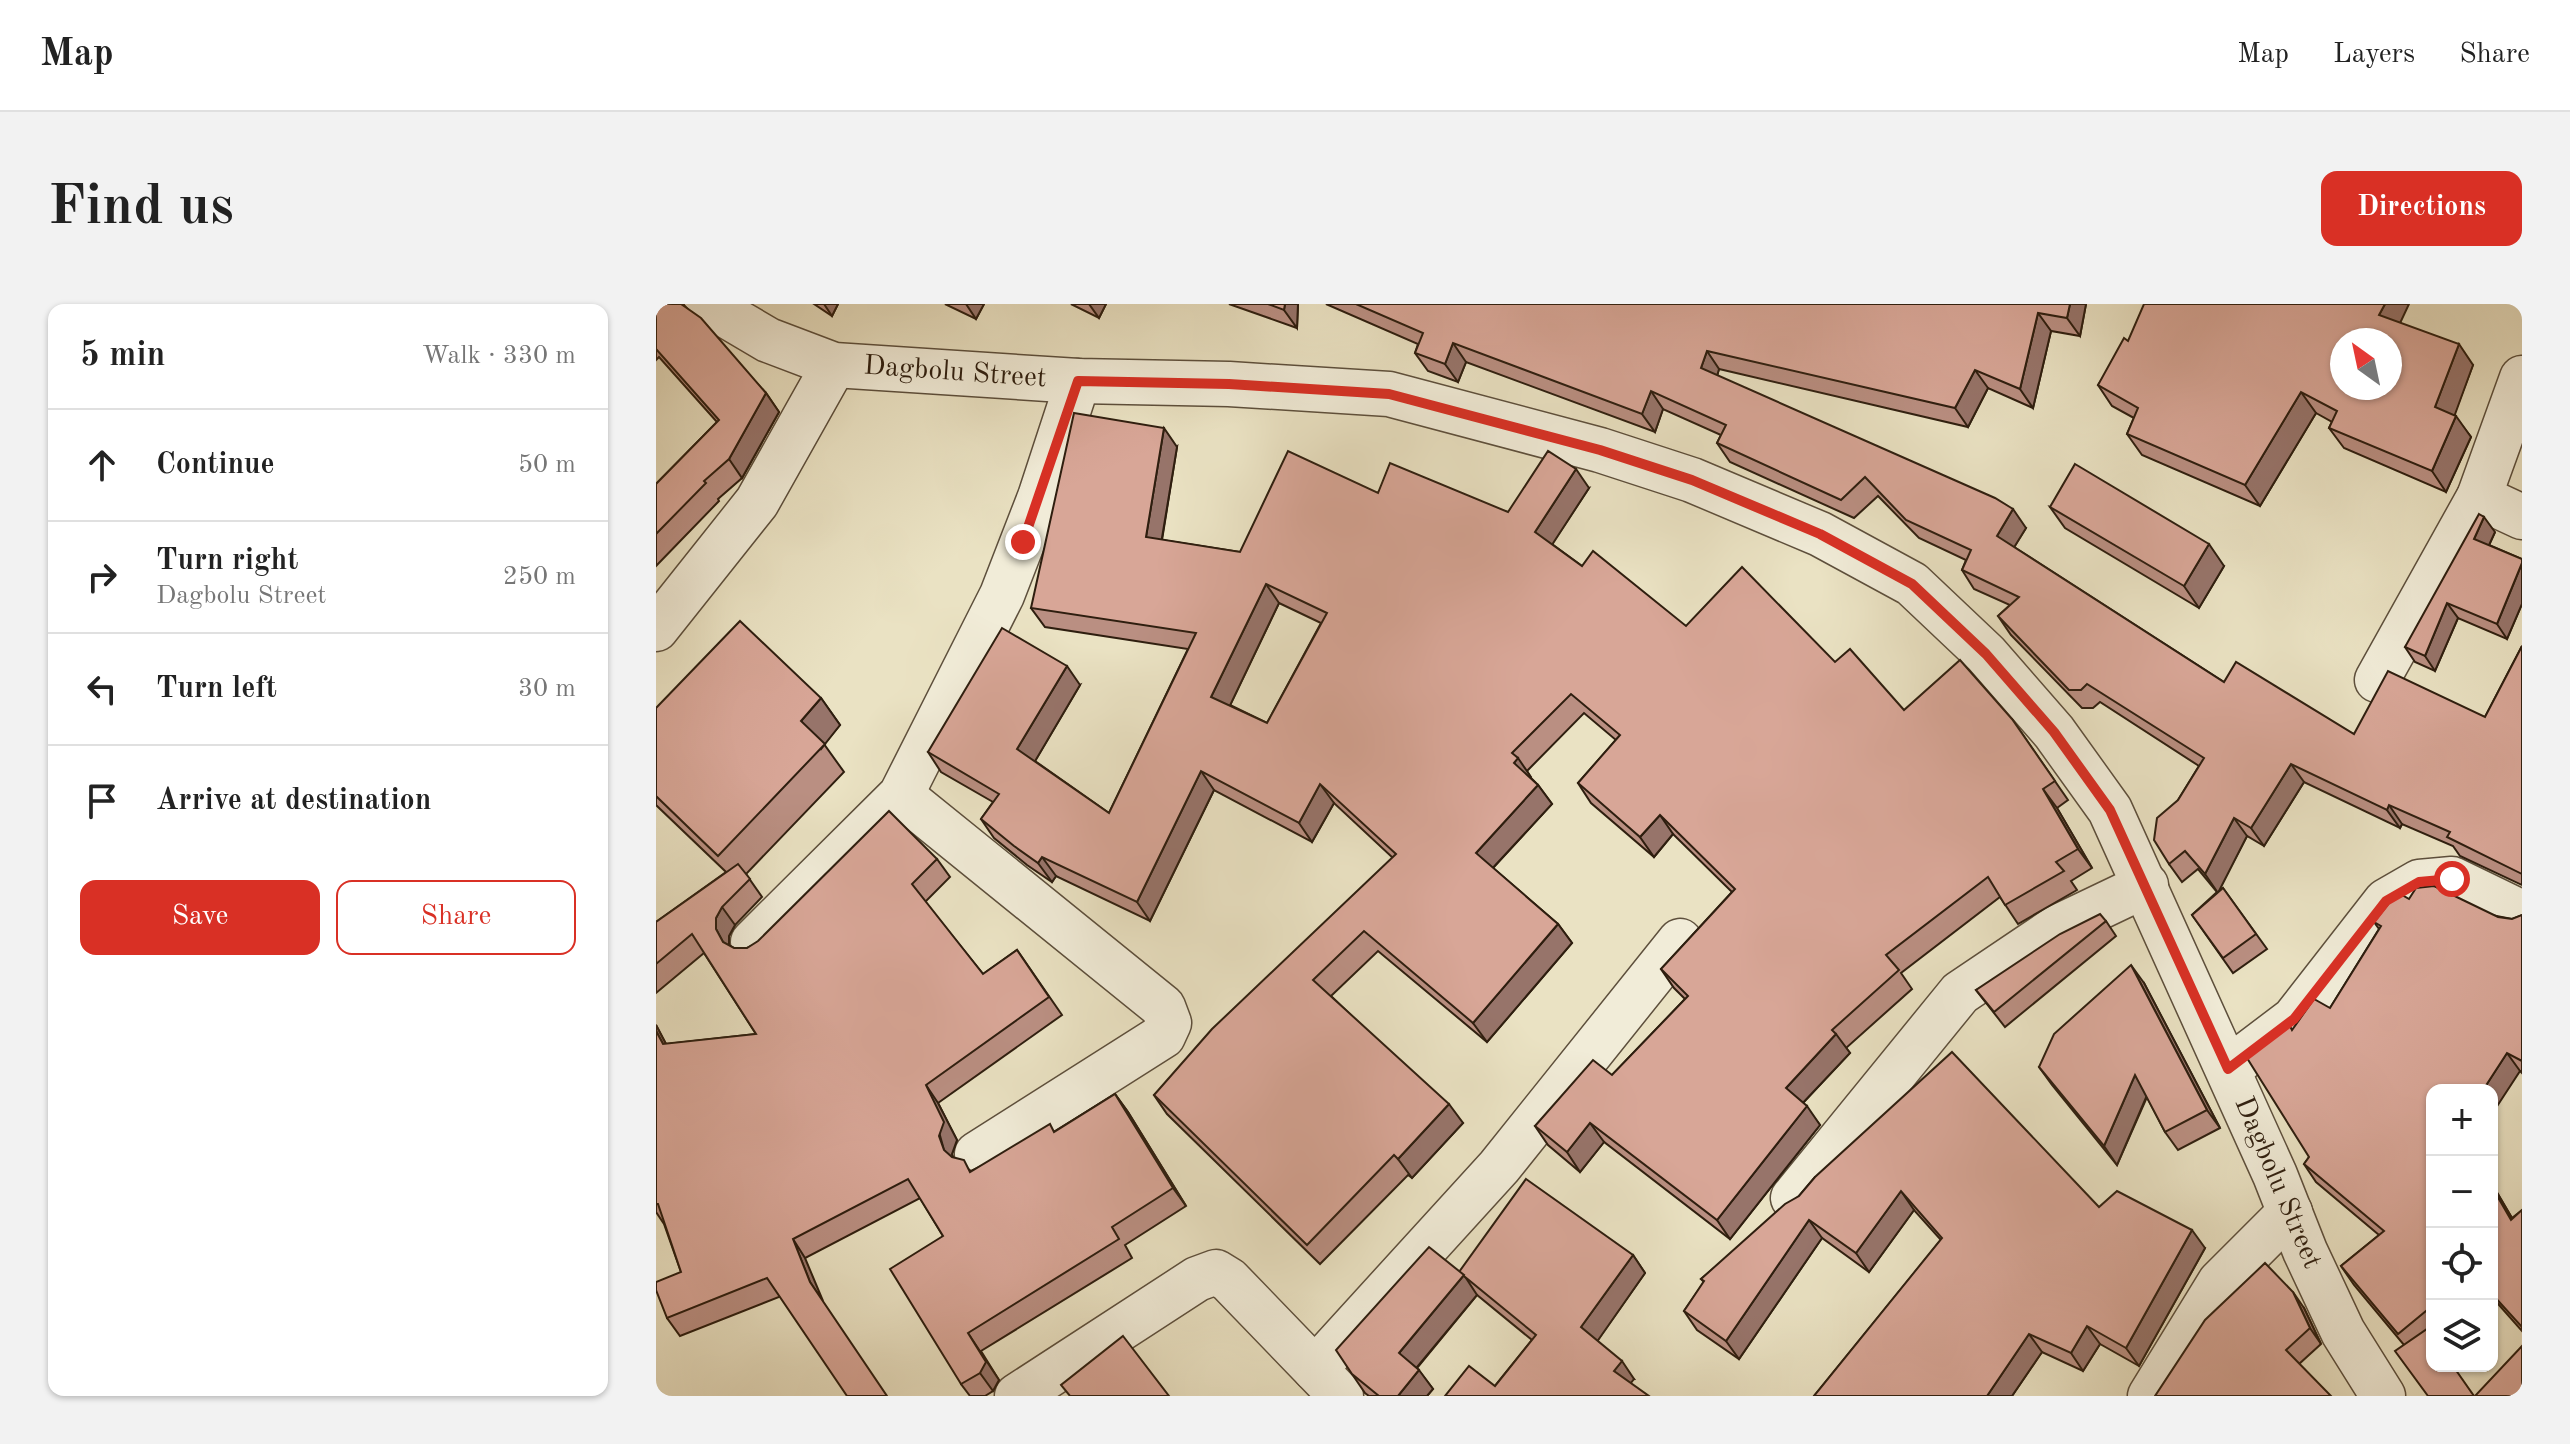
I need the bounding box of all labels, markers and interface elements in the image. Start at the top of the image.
text: Map [40,36,114,74]
text: Map [2237,41,2289,69]
text: Layers [2333,41,2415,69]
text: Share [2459,41,2530,69]
button: Directions [2321,171,2522,246]
text: Find us [48,180,234,236]
north arrow [2330,328,2402,400]
text: 5 min [80,339,165,373]
text: Walk · 330 m [422,343,576,369]
street label: Dagbolu Street [862,353,1048,393]
icon: ahead [80,443,124,487]
text: Continue [156,450,275,480]
text: 50 m [518,452,576,478]
route end [1005,524,1041,560]
text: Turn right [156,546,298,576]
icon: right [80,555,124,599]
text: 250 m [503,564,576,590]
text: Dagbolu Street [156,583,326,609]
icon: left [80,667,124,711]
text: Turn left [156,674,277,704]
text: 30 m [518,676,576,702]
icon: arrive [80,779,124,823]
text: Arrive at destination [156,786,431,816]
route start [2434,861,2470,897]
button: Save [80,880,320,955]
button: Share [336,880,576,955]
map controls [2426,1084,2498,1372]
button: + [2426,1084,2498,1156]
street label: Dagbolu Street [2228,1093,2326,1273]
button: − [2426,1156,2498,1228]
button: locate [2426,1228,2498,1300]
button: layers [2426,1300,2498,1372]

